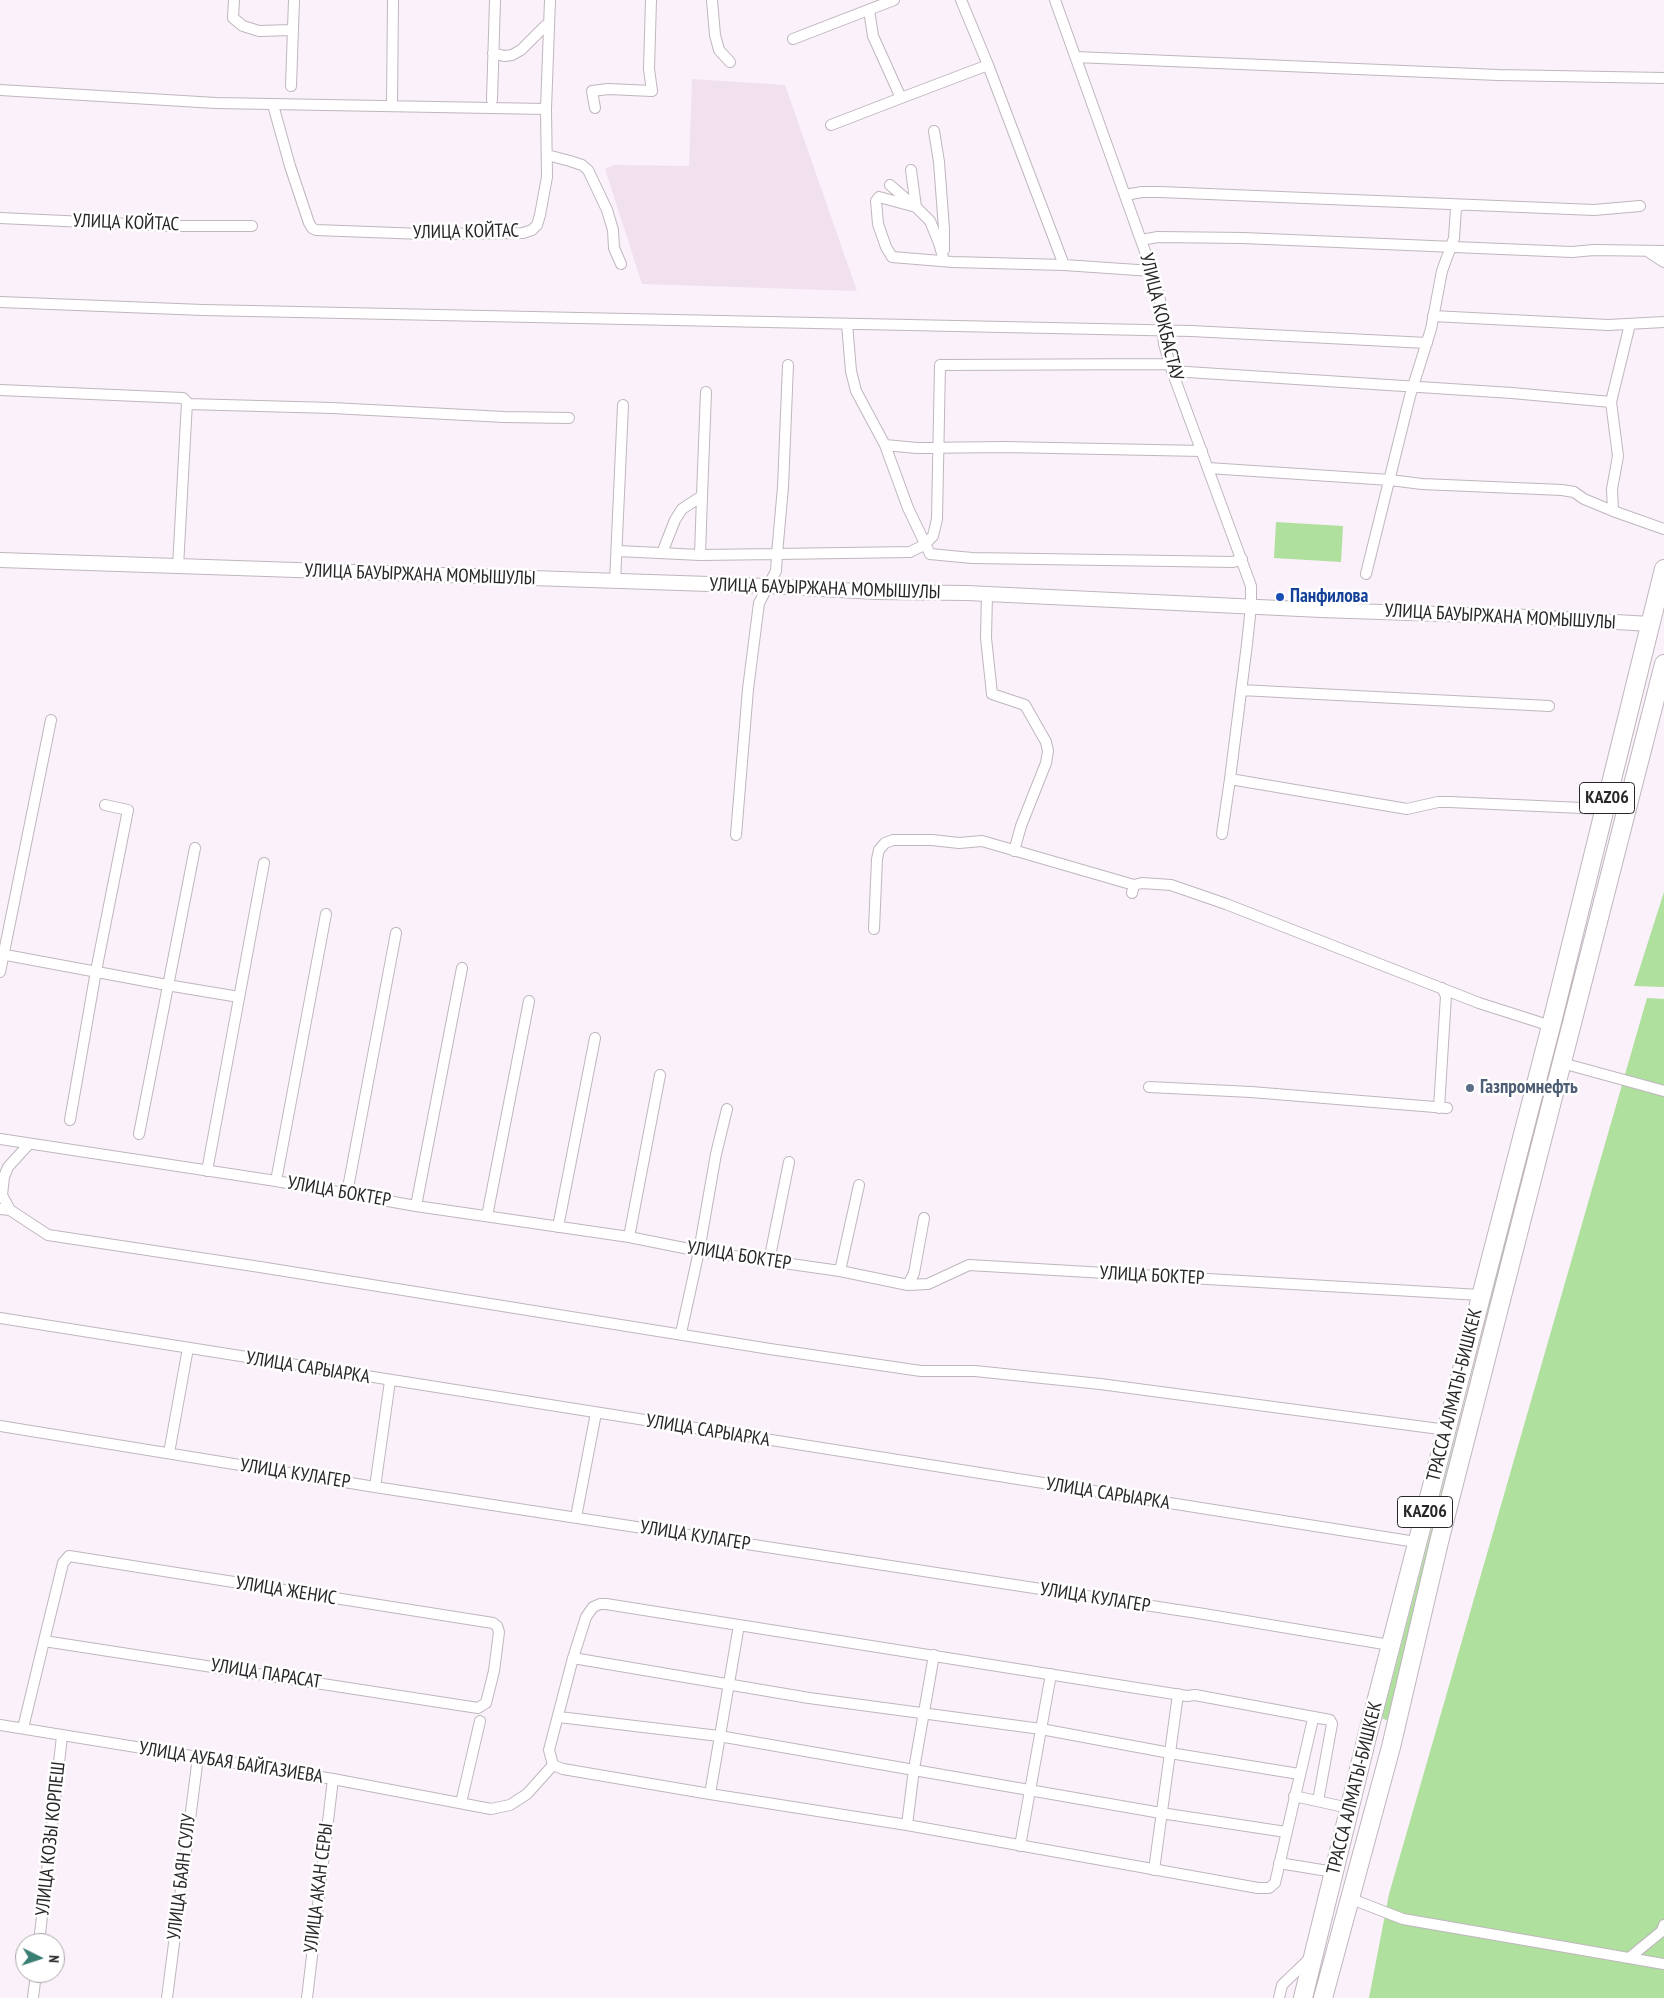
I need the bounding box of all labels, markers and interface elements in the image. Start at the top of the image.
street label: УЛИЦА КОЙТАС [72,210,180,236]
street label: УЛИЦА КОЙТАС [413,220,519,244]
street label: УЛИЦА КОКБАСТАУ [1134,251,1188,383]
street label: УЛИЦА БАУЫРЖАНА МОМЫШУЛЫ [304,560,536,590]
street label: УЛИЦА БАУЫРЖАНА МОМЫШУЛЫ [709,574,941,604]
place label: Панфилова [1290,586,1368,608]
marker: Панфилова [1274,591,1286,603]
street label: УЛИЦА БАУЫРЖАНА МОМЫШУЛЫ [1384,600,1616,634]
road number: KАZ06 [1580,782,1634,814]
place label: Газпромнефть [1480,1077,1578,1099]
marker: Газпромнефть [1464,1082,1476,1094]
street label: УЛИЦА БОКТЕР [285,1172,393,1212]
street label: УЛИЦА БОКТЕР [685,1237,793,1275]
street label: УЛИЦА БОКТЕР [1099,1262,1205,1290]
street label: ТРАССА АЛМАТЫ-БИШКЕК [1422,1306,1488,1484]
street label: УЛИЦА САРЫАРКА [244,1347,372,1389]
street label: УЛИЦА САРЫАРКА [644,1410,772,1452]
street label: УЛИЦА КУЛАГЕР [238,1454,352,1494]
street label: УЛИЦА САРЫАРКА [1044,1473,1172,1515]
road number: KАZ06 [1398,1496,1452,1528]
street label: УЛИЦА КУЛАГЕР [638,1516,752,1556]
street label: УЛИЦА ЖЕНИС [234,1572,338,1610]
street label: УЛИЦА КУЛАГЕР [1038,1578,1152,1618]
street label: УЛИЦА ПАРАСАТ [209,1654,323,1694]
street label: ТРАССА АЛМАТЫ-БИШКЕК [1322,1699,1388,1877]
street label: УЛИЦА АУБАЯ БАЙГАЗИЕВА [137,1737,325,1789]
street label: УЛИЦА КОЗЫ КОРПЕШ [32,1761,70,1917]
street label: УЛИЦА БАЯН СУЛУ [163,1813,201,1941]
street label: УЛИЦА АКАН СЕРЫ [300,1822,338,1954]
north arrow [15,1933,65,1983]
text: N [45,1955,63,1963]

